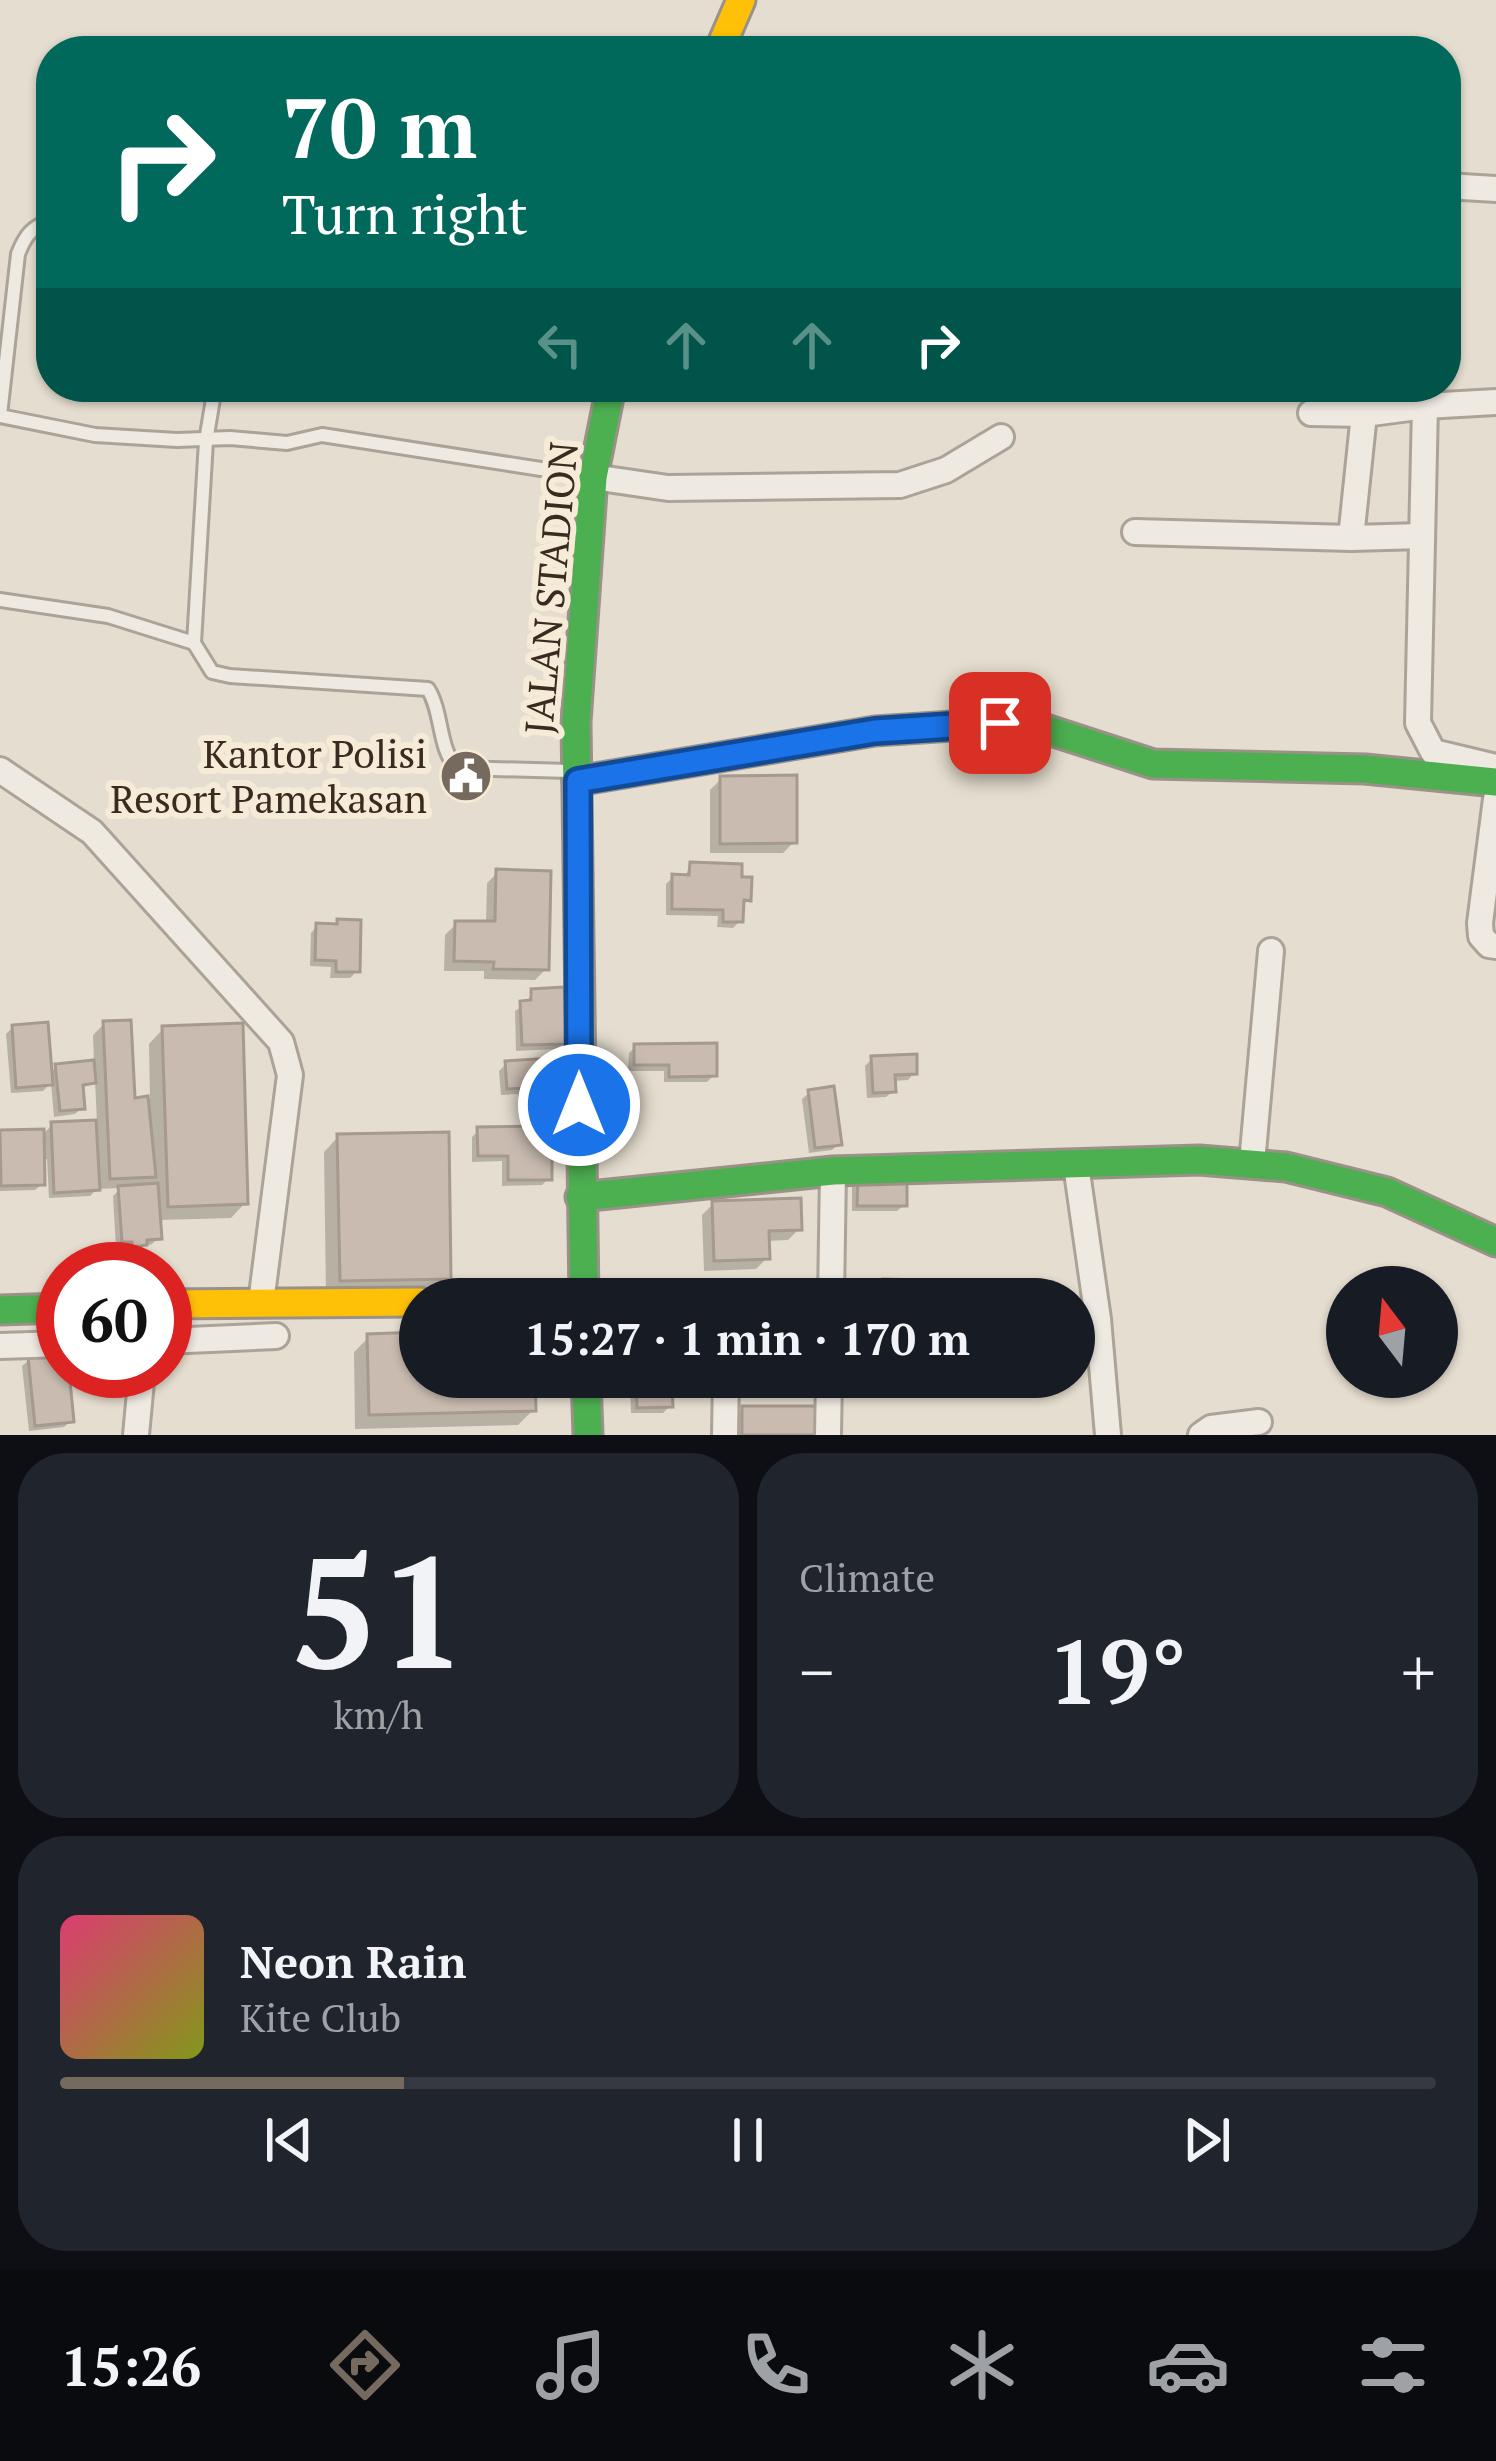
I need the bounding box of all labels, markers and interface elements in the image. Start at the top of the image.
text: 70 m [282,71,477,182]
icon: right [84,84,240,240]
text: Turn right [282,178,528,249]
icon: left [527,312,593,378]
icon: ahead [653,312,719,378]
icon: ahead [779,312,845,378]
icon: right [905,312,971,378]
street label: JALAN STADION [511,440,589,736]
pin [949,672,1051,774]
icon: arrive [967,690,1033,756]
place label: Kantor Polisi Resort Pamekasan [110,727,427,824]
public building icon: Kantor Polisi Resort Pamekasan [438,748,494,804]
position arrow [516,1042,642,1168]
speed limit sign: 60 [36,1242,192,1398]
north arrow [1326,1266,1458,1398]
map controls [1326,1266,1458,1398]
text: 15:27 · 1 min · 170 m [524,1308,970,1368]
text: 51 [290,1506,467,1713]
text: Climate [799,1551,935,1603]
text: 19° [1048,1610,1187,1730]
text: − [799,1627,834,1715]
text: + [1401,1627,1436,1715]
text: km/h [333,1688,424,1740]
text: Neon Rain [240,1931,467,1991]
text: Kite Club [240,1991,401,2043]
icon: previous [256,2107,322,2173]
icon: pause [715,2107,781,2173]
icon: next [1174,2107,1240,2173]
icon: directions [323,2323,407,2407]
icon: music [529,2323,613,2407]
icon: phone [734,2323,818,2407]
icon: climate [940,2323,1024,2407]
icon: car [1146,2323,1230,2407]
icon: filters [1351,2323,1435,2407]
text: 15:26 [61,2330,201,2401]

